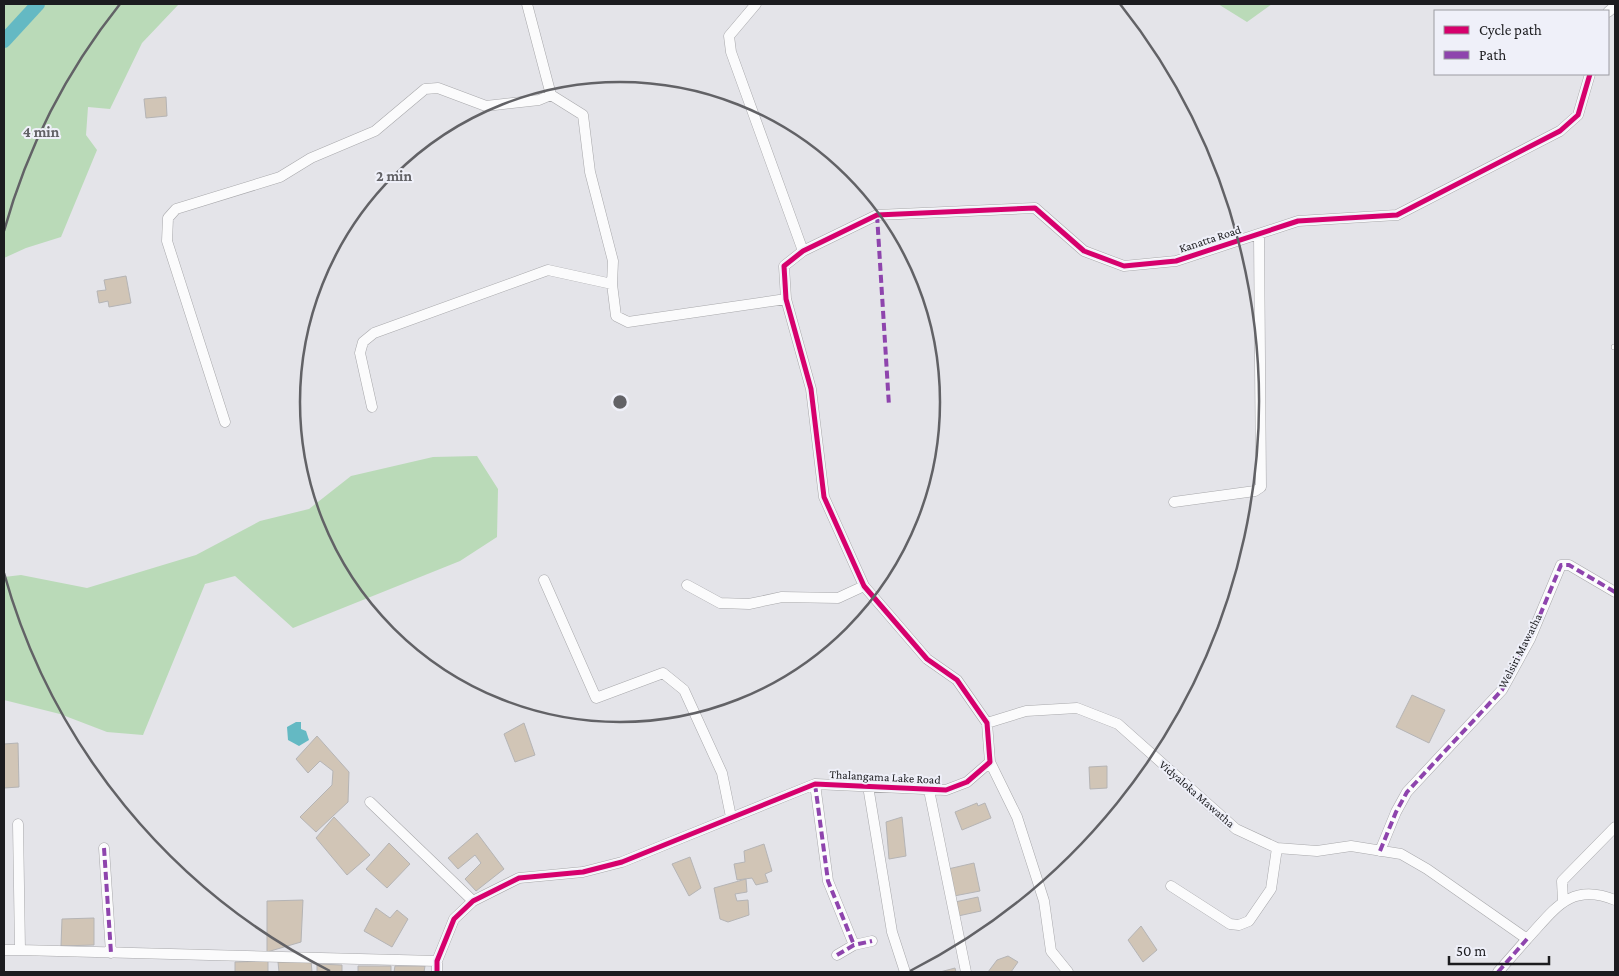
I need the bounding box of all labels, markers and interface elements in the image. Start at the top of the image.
legend [1434,10,1609,75]
text: Cycle path [1479,22,1542,39]
text: Path [1479,47,1506,63]
text: 4 min [23,124,60,140]
text: 2 min [376,168,412,184]
street label: Kanatta Road [1177,222,1243,256]
centre of rings [611,393,629,411]
street label: Welsiri Mawatha [1495,611,1545,691]
street label: Vidyaloka Mawatha [1156,757,1238,831]
street label: Thalangama Lake Road [829,767,942,787]
scale bar [1449,934,1549,966]
text: 50 m [1456,943,1486,959]

